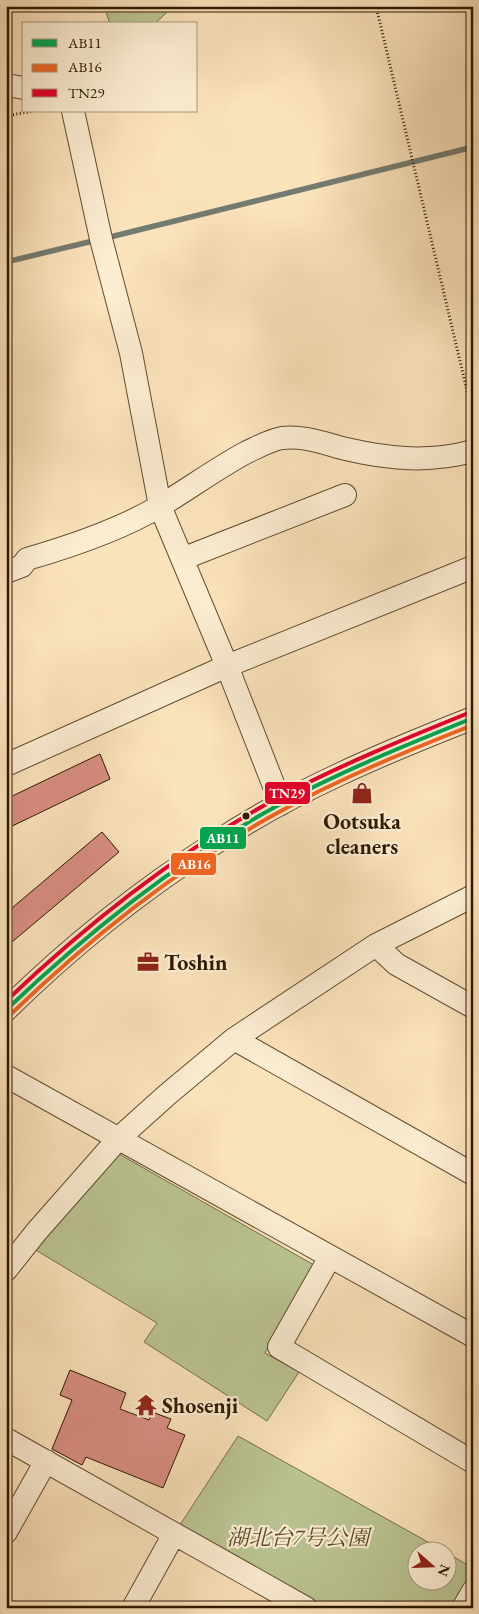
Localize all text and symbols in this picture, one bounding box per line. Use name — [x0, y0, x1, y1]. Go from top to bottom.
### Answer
legend — [22, 22, 198, 112]
text: AB11 — [67, 33, 102, 52]
text: AB16 — [67, 57, 102, 76]
text: TN29 — [68, 83, 104, 102]
shop icon: Ootsuka cleaners — [349, 780, 375, 806]
line badge: TN29 — [264, 781, 311, 805]
text: TN29 — [269, 784, 306, 802]
place label: Ootsuka cleaners — [323, 807, 401, 861]
unlabelled marker — [241, 811, 251, 821]
line badge: AB11 — [199, 826, 247, 850]
text: AB11 — [205, 829, 240, 847]
line badge: AB16 — [170, 852, 217, 876]
text: AB16 — [176, 855, 211, 873]
place label: Toshin — [164, 948, 228, 977]
office icon: Toshin — [135, 949, 161, 975]
place label: Shosenji — [162, 1391, 239, 1420]
temple icon: Shosenji — [133, 1392, 159, 1418]
park label: 湖北台7号公園 — [227, 1523, 372, 1552]
north arrow — [406, 1542, 456, 1592]
text: N — [434, 1562, 455, 1579]

